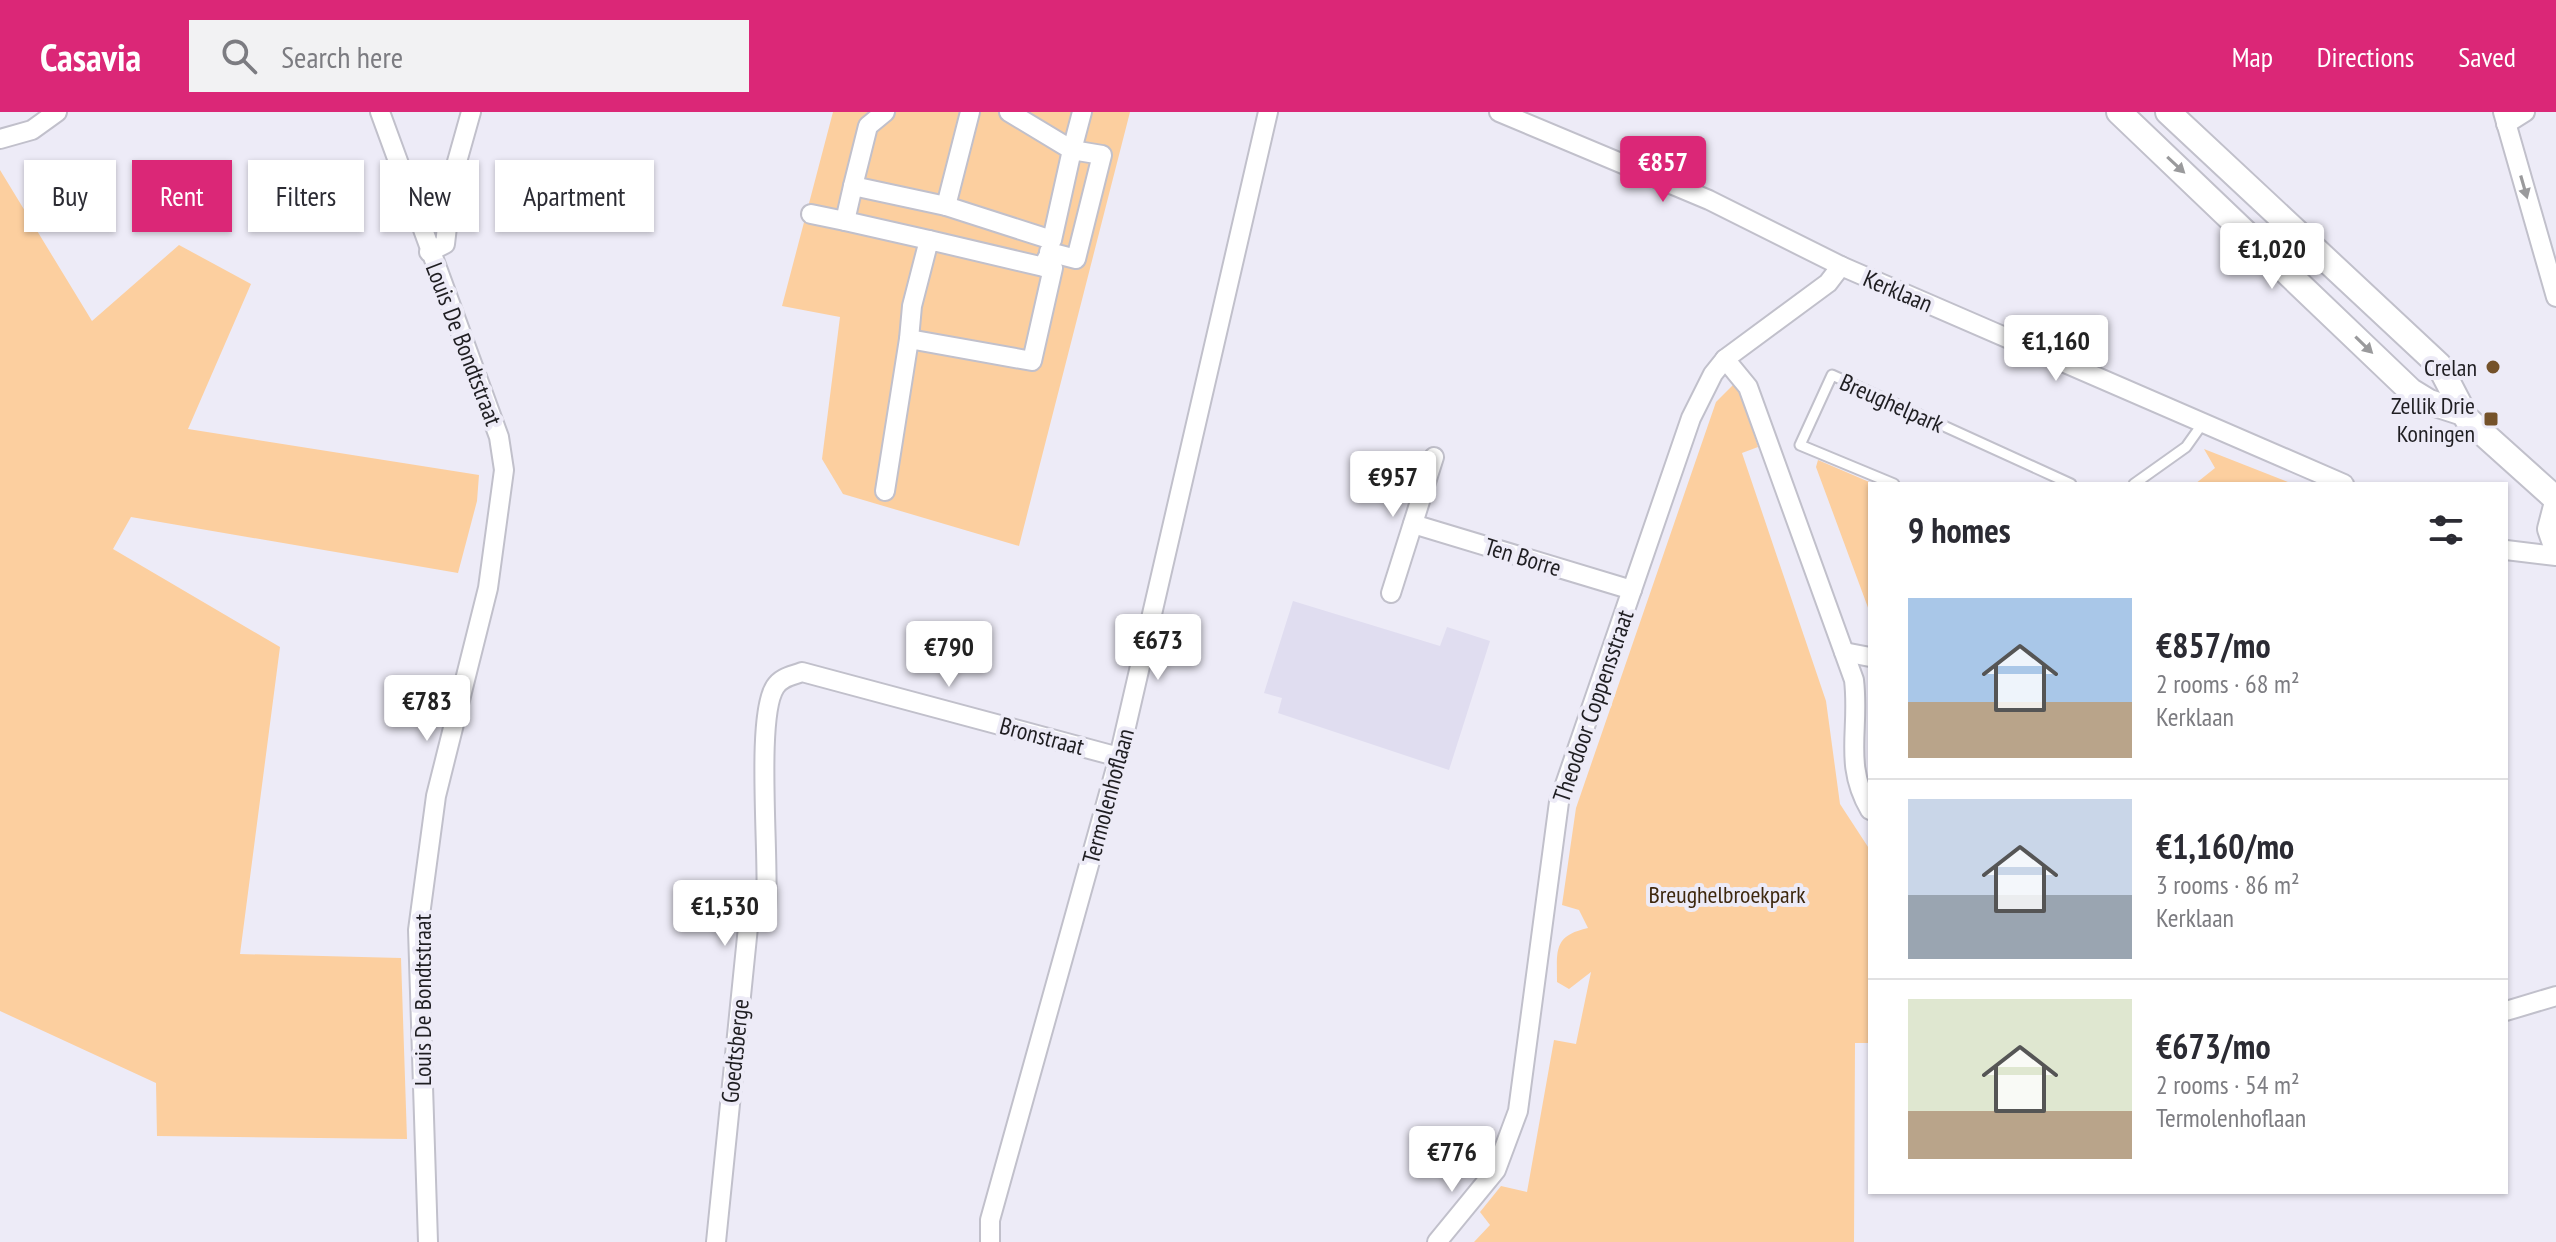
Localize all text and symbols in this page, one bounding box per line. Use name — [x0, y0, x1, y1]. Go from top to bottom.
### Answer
search box — [189, 20, 749, 92]
text: Casavia — [40, 32, 141, 81]
icon: search — [217, 34, 261, 78]
text: Search here — [281, 37, 403, 76]
text: Map — [2232, 38, 2273, 75]
text: Directions — [2317, 38, 2414, 75]
text: Saved — [2458, 38, 2516, 75]
pin: €857 — [1616, 136, 1710, 204]
text: €857 — [1638, 145, 1688, 178]
one-way arrow — [2167, 156, 2186, 174]
chip: Buy — [24, 160, 116, 232]
chip: Rent — [132, 160, 232, 232]
chip: Filters — [248, 160, 364, 232]
chip: New — [380, 160, 479, 232]
chip: Apartment — [495, 160, 654, 232]
one-way arrow — [2519, 175, 2531, 200]
pin: €1,020 — [2207, 223, 2337, 291]
text: €1,020 — [2238, 232, 2306, 265]
street label: Louis De Bondtstraat — [419, 258, 509, 430]
street label: Kerklaan — [1859, 263, 1937, 319]
pin: €1,160 — [1991, 315, 2121, 383]
text: €1,160 — [2022, 324, 2090, 357]
one-way arrow — [2354, 336, 2373, 354]
place label: Crelan — [2424, 352, 2477, 383]
marker: Crelan — [2484, 358, 2502, 376]
street label: Breughelpark — [1835, 366, 1949, 440]
place label: Zellik Drie Koningen — [2391, 390, 2475, 449]
marker: Zellik Drie Koningen — [2482, 410, 2500, 428]
pin: €957 — [1346, 451, 1440, 519]
text: €957 — [1368, 460, 1418, 493]
text: 9 homes — [1908, 508, 2011, 552]
icon: filters — [2424, 508, 2468, 552]
street label: Ten Borre — [1481, 531, 1565, 583]
street label: Theodoor Coppensstraat — [1546, 605, 1641, 806]
pin: €673 — [1111, 614, 1205, 682]
pin: €790 — [902, 621, 996, 689]
text: €673 — [1133, 623, 1183, 656]
text: €857/mo — [2156, 623, 2271, 667]
text: €790 — [924, 630, 974, 663]
icon: home — [1972, 630, 2068, 726]
text: 2 rooms · 68 m² — [2156, 667, 2300, 700]
pin: €783 — [380, 675, 474, 743]
text: €783 — [402, 684, 452, 717]
text: Kerklaan — [2156, 700, 2234, 733]
street label: Bronstraat — [997, 710, 1088, 762]
street label: Termolenhoflaan — [1075, 725, 1141, 867]
text: €1,160/mo — [2156, 824, 2294, 868]
icon: home — [1972, 831, 2068, 927]
text: 3 rooms · 86 m² — [2156, 868, 2300, 901]
park label: Breughelbroekpark — [1648, 879, 1806, 910]
pin: €1,530 — [660, 880, 790, 948]
text: €1,530 — [691, 889, 759, 922]
text: Kerklaan — [2156, 901, 2234, 934]
street label: Louis De Bondtstraat — [407, 914, 438, 1086]
street label: Goedtsberge — [714, 997, 756, 1105]
text: €673/mo — [2156, 1024, 2271, 1068]
icon: home — [1972, 1031, 2068, 1127]
text: 2 rooms · 54 m² — [2156, 1068, 2300, 1101]
text: Termolenhoflaan — [2156, 1101, 2306, 1134]
pin: €776 — [1405, 1126, 1499, 1194]
text: €776 — [1427, 1135, 1477, 1168]

